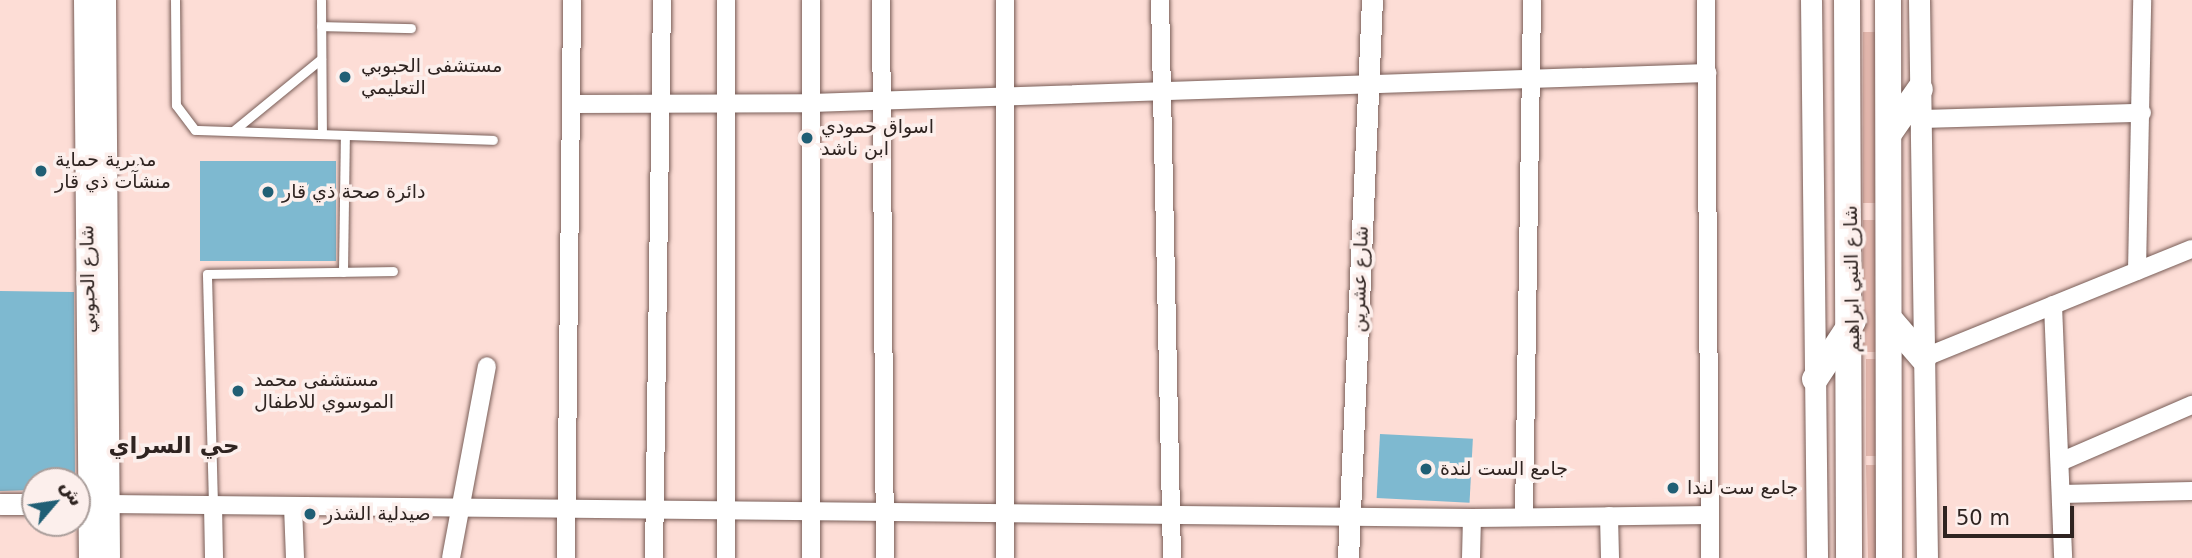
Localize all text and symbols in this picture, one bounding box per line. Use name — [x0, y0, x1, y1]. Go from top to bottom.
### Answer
place label: مستشفى الحبوبي التعليمي — [361, 55, 502, 99]
marker: مستشفى الحبوبي التعليمي — [335, 67, 355, 87]
place label: اسواق حمودي ابن ناشد — [821, 116, 934, 160]
marker: اسواق حمودي ابن ناشد — [799, 130, 815, 146]
place label: مديرية حماية منشآت ذي قار — [55, 149, 171, 193]
marker: مديرية حماية منشآت ذي قار — [33, 163, 49, 179]
place label: دائرة صحة ذي قار — [282, 181, 426, 203]
marker: دائرة صحة ذي قار — [260, 184, 276, 200]
street label: شارع النبي ابراهيم — [1839, 205, 1865, 353]
street label: شارع الحبوبي — [76, 225, 100, 333]
street label: شارع عشرين — [1347, 225, 1373, 333]
place label: مستشفى محمد الموسوي للاطفال — [254, 369, 394, 413]
marker: مستشفى محمد الموسوي للاطفال — [228, 381, 248, 401]
district label: حي السراي — [108, 431, 240, 459]
place label: جامع الست لندة — [1440, 458, 1568, 480]
marker: جامع الست لندة — [1418, 461, 1434, 477]
north arrow — [21, 467, 91, 537]
text: ش — [57, 476, 89, 510]
place label: جامع ست لندا — [1687, 477, 1798, 499]
marker: جامع ست لندا — [1665, 480, 1681, 496]
scale bar — [1947, 491, 2078, 536]
place label: صيدلية الشذر — [324, 503, 431, 525]
marker: صيدلية الشذر — [302, 506, 318, 522]
text: 50 m — [1956, 506, 2010, 530]

